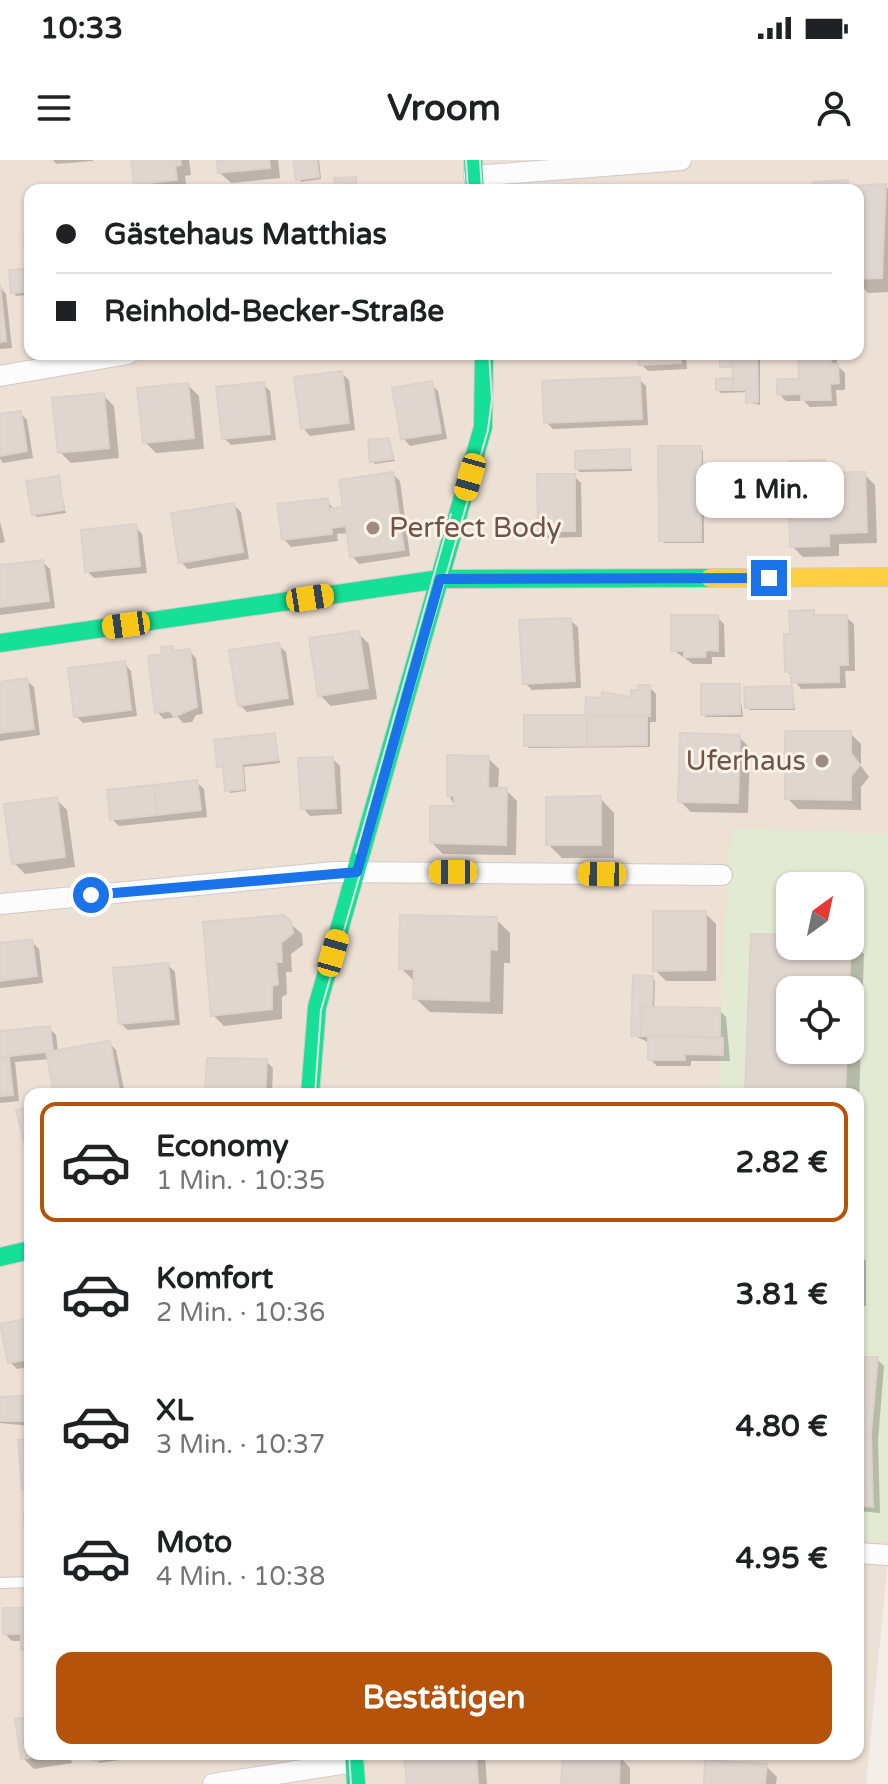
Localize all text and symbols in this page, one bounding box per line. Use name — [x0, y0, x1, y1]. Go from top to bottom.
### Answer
text: 10:33 — [40, 10, 123, 47]
icon: menu — [32, 86, 76, 130]
icon: person — [812, 86, 856, 130]
text: Vroom — [387, 87, 501, 130]
text: Gästehaus Matthias — [104, 216, 387, 253]
text: Reinhold-Becker-Straße — [104, 293, 444, 330]
car — [452, 451, 488, 503]
callout: 1 Min. — [695, 462, 843, 518]
text: 1 Min. — [731, 474, 809, 505]
place label: Perfect Body — [389, 511, 562, 545]
marker: Perfect Body — [364, 519, 382, 537]
route end — [751, 560, 787, 596]
car — [284, 582, 336, 614]
car — [101, 610, 151, 640]
place label: Uferhaus — [685, 744, 806, 778]
marker: Uferhaus — [813, 752, 831, 770]
car — [429, 860, 477, 884]
car — [578, 862, 626, 886]
north arrow — [776, 872, 864, 960]
map controls — [776, 872, 864, 1064]
route start — [73, 877, 109, 913]
car — [315, 927, 351, 979]
button: locate — [776, 976, 864, 1064]
icon: car — [60, 1126, 132, 1198]
text: Economy — [156, 1128, 289, 1165]
text: 2.82 € — [736, 1144, 828, 1181]
text: 1 Min. · 10:35 — [156, 1165, 325, 1196]
icon: car — [60, 1258, 132, 1330]
text: Komfort — [156, 1260, 273, 1297]
text: 3.81 € — [736, 1276, 828, 1313]
text: 2 Min. · 10:36 — [156, 1297, 325, 1328]
icon: car — [60, 1390, 132, 1462]
text: XL — [156, 1392, 193, 1429]
text: 4.80 € — [736, 1408, 828, 1445]
text: 3 Min. · 10:37 — [156, 1429, 325, 1460]
icon: car — [60, 1522, 132, 1594]
text: Moto — [156, 1524, 232, 1561]
text: 4.95 € — [735, 1540, 828, 1577]
text: 4 Min. · 10:38 — [156, 1561, 325, 1592]
button: Bestätigen — [56, 1652, 832, 1744]

